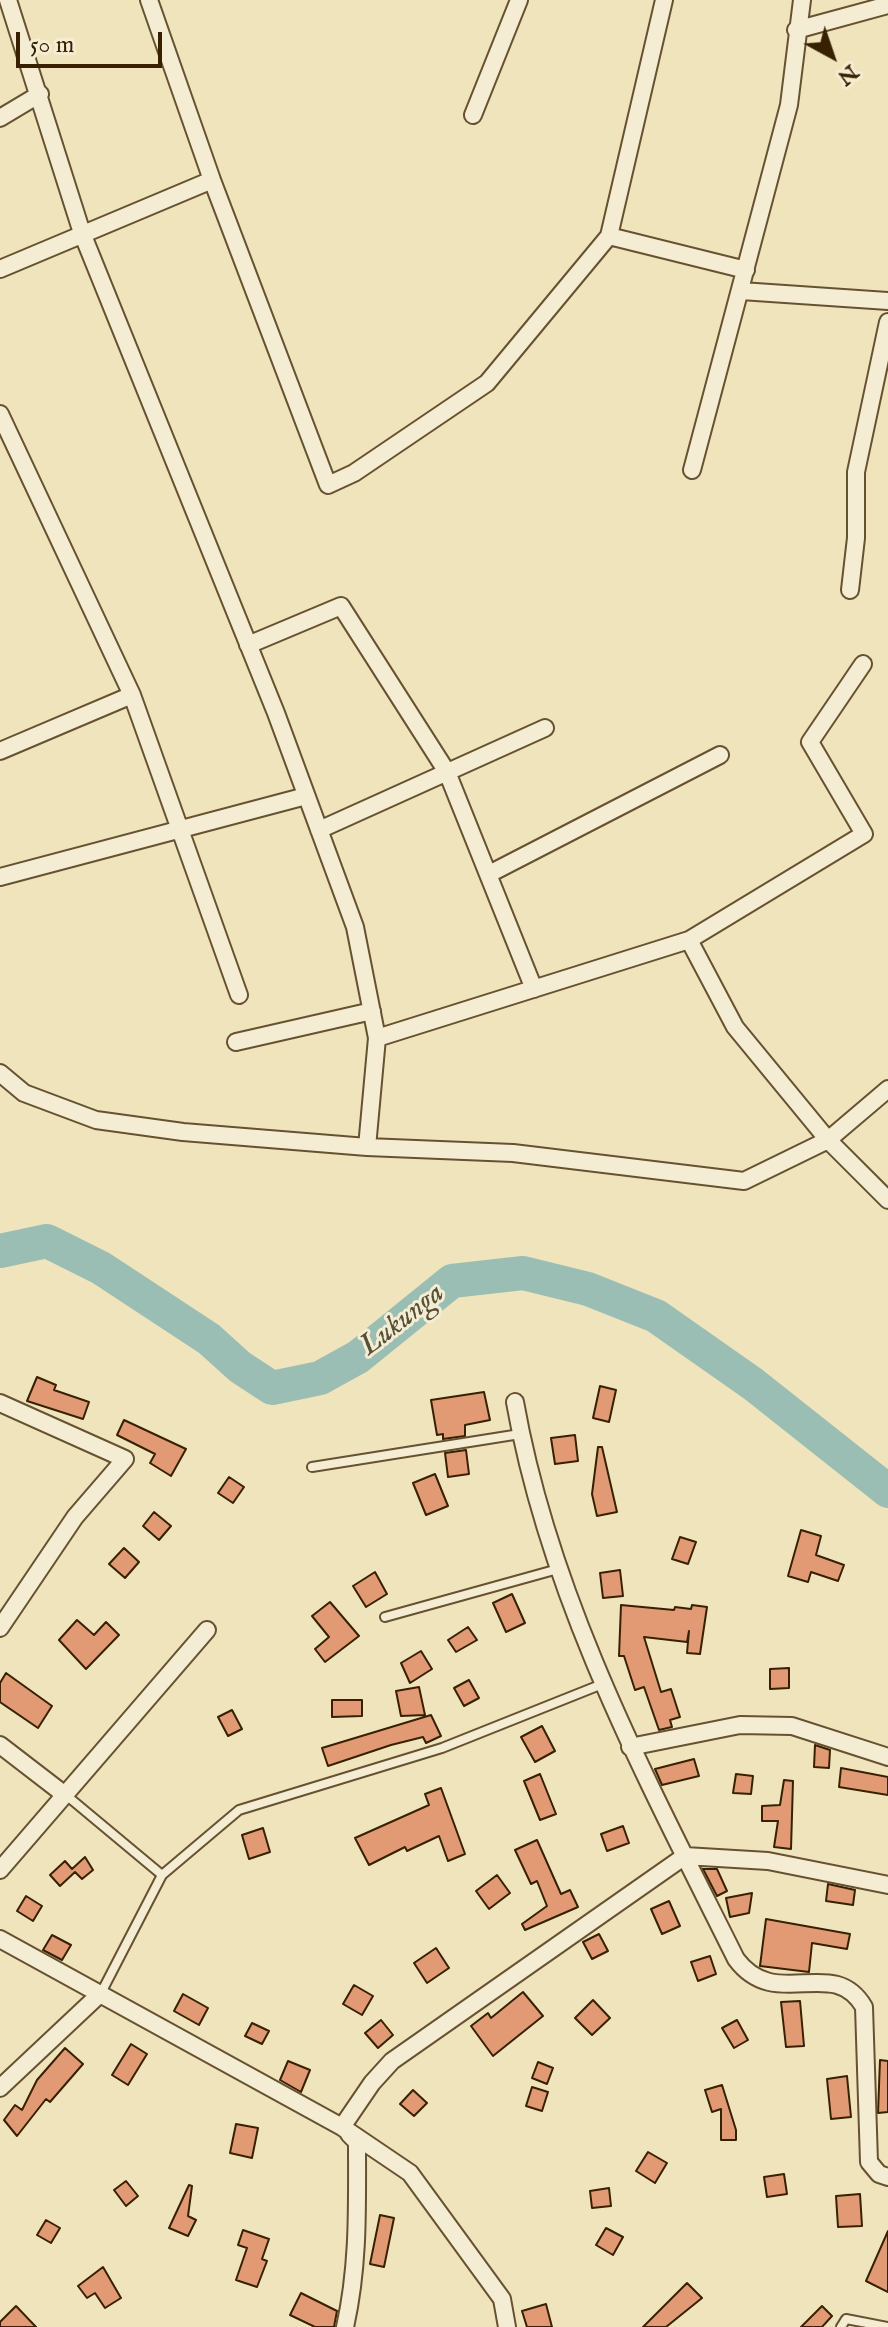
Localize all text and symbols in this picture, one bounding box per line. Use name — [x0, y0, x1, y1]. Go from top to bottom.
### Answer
scale bar — [20, 16, 166, 66]
north arrow — [792, 16, 872, 96]
text: 50 m — [30, 30, 74, 61]
text: N — [831, 58, 864, 91]
water label: Lukunga — [353, 1277, 453, 1365]

